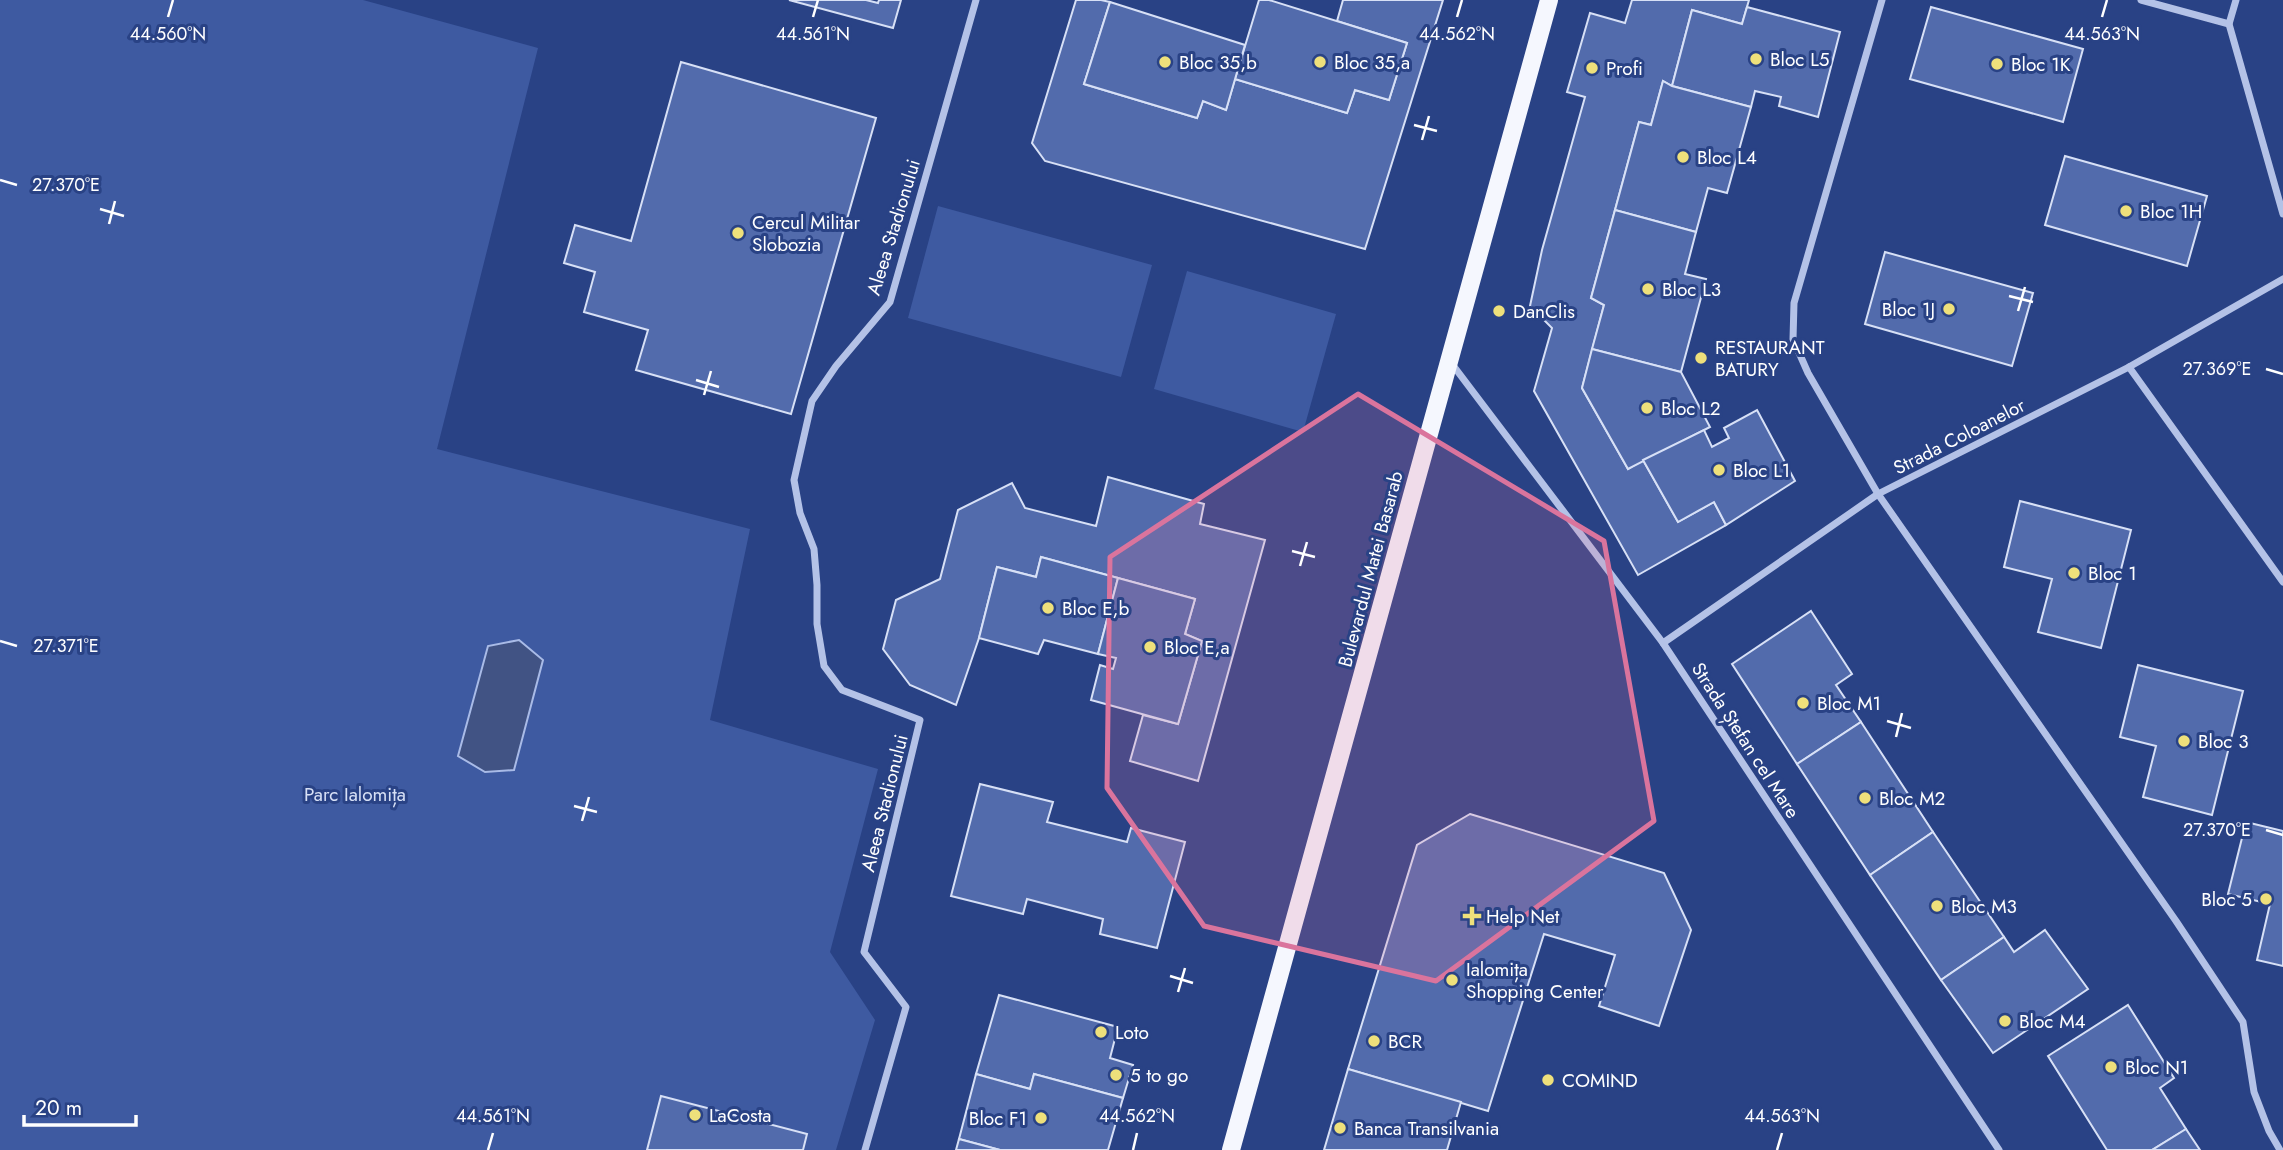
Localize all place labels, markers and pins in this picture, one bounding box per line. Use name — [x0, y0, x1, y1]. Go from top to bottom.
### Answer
place label: Bloc L5 — [1770, 46, 1829, 73]
place label: Bloc 35,b — [1179, 49, 1257, 76]
place label: Bloc 35,a — [1334, 49, 1410, 76]
marker: Bloc L5 — [1748, 51, 1764, 67]
place label: Bloc 1K — [2011, 51, 2071, 78]
marker: Bloc 35,b — [1157, 54, 1173, 70]
marker: Bloc 35,a — [1312, 54, 1328, 70]
place label: Profi — [1606, 55, 1643, 82]
marker: Bloc 1K — [1989, 56, 2005, 72]
marker: Profi — [1584, 60, 1600, 76]
place label: Bloc L4 — [1697, 144, 1757, 171]
marker: Bloc L4 — [1675, 149, 1691, 165]
place label: Bloc 1H — [2140, 198, 2202, 225]
marker: Bloc 1H — [2118, 203, 2134, 219]
place label: Cercul Militar Slobozia — [752, 209, 860, 258]
marker: Cercul Militar Slobozia — [730, 225, 746, 241]
place label: Bloc L3 — [1662, 276, 1721, 303]
marker: Bloc L3 — [1640, 281, 1656, 297]
place label: Bloc 1J — [1882, 296, 1935, 323]
place label: DanClis — [1513, 298, 1575, 325]
marker: Bloc 1J — [1941, 301, 1957, 317]
marker: DanClis — [1491, 303, 1507, 319]
place label: RESTAURANT BATURY — [1715, 334, 1825, 383]
marker: RESTAURANT BATURY — [1693, 350, 1709, 366]
place label: Bloc L2 — [1661, 395, 1721, 422]
marker: Bloc L2 — [1639, 400, 1655, 416]
place label: Bloc L1 — [1733, 457, 1790, 484]
marker: Bloc L1 — [1711, 462, 1727, 478]
place label: Bloc 1 — [2088, 560, 2137, 587]
marker: Bloc 1 — [2066, 565, 2082, 581]
place label: Bloc E,b — [1062, 595, 1129, 622]
marker: Bloc E,b — [1040, 600, 1056, 616]
place label: Bloc E,a — [1164, 634, 1230, 661]
marker: Bloc E,a — [1142, 639, 1158, 655]
place label: Bloc M1 — [1817, 690, 1881, 717]
marker: Bloc M1 — [1795, 695, 1811, 711]
place label: Bloc 3 — [2198, 728, 2249, 755]
marker: Bloc 3 — [2176, 733, 2192, 749]
place label: Bloc M2 — [1879, 785, 1945, 812]
marker: Bloc M2 — [1857, 790, 1873, 806]
place label: Bloc 5 — [2201, 886, 2252, 913]
marker: Bloc 5 — [2258, 891, 2274, 907]
place label: Bloc M3 — [1951, 893, 2017, 920]
marker: Bloc M3 — [1929, 898, 1945, 914]
place label: Help Net — [1486, 903, 1560, 930]
marker: Help Net — [1464, 908, 1480, 924]
place label: Ialomița Shopping Center — [1466, 956, 1604, 1005]
marker: Ialomița Shopping Center — [1444, 972, 1460, 988]
place label: Bloc M4 — [2019, 1008, 2086, 1035]
marker: Bloc M4 — [1997, 1013, 2013, 1029]
place label: Loto — [1115, 1019, 1149, 1046]
marker: Loto — [1093, 1024, 1109, 1040]
place label: BCR — [1388, 1028, 1423, 1055]
marker: BCR — [1366, 1033, 1382, 1049]
place label: Bloc N1 — [2125, 1054, 2188, 1081]
marker: Bloc N1 — [2103, 1059, 2119, 1075]
place label: 5 to go — [1130, 1062, 1188, 1089]
marker: 5 to go — [1108, 1067, 1124, 1083]
place label: COMIND — [1562, 1067, 1638, 1094]
marker: COMIND — [1540, 1072, 1556, 1088]
place label: LaCosta — [709, 1102, 771, 1129]
place label: Bloc F1 — [969, 1105, 1027, 1132]
marker: LaCosta — [687, 1107, 703, 1123]
marker: Bloc F1 — [1033, 1110, 1049, 1126]
place label: Banca Transilvania — [1354, 1115, 1499, 1142]
marker: Banca Transilvania — [1332, 1120, 1348, 1136]

